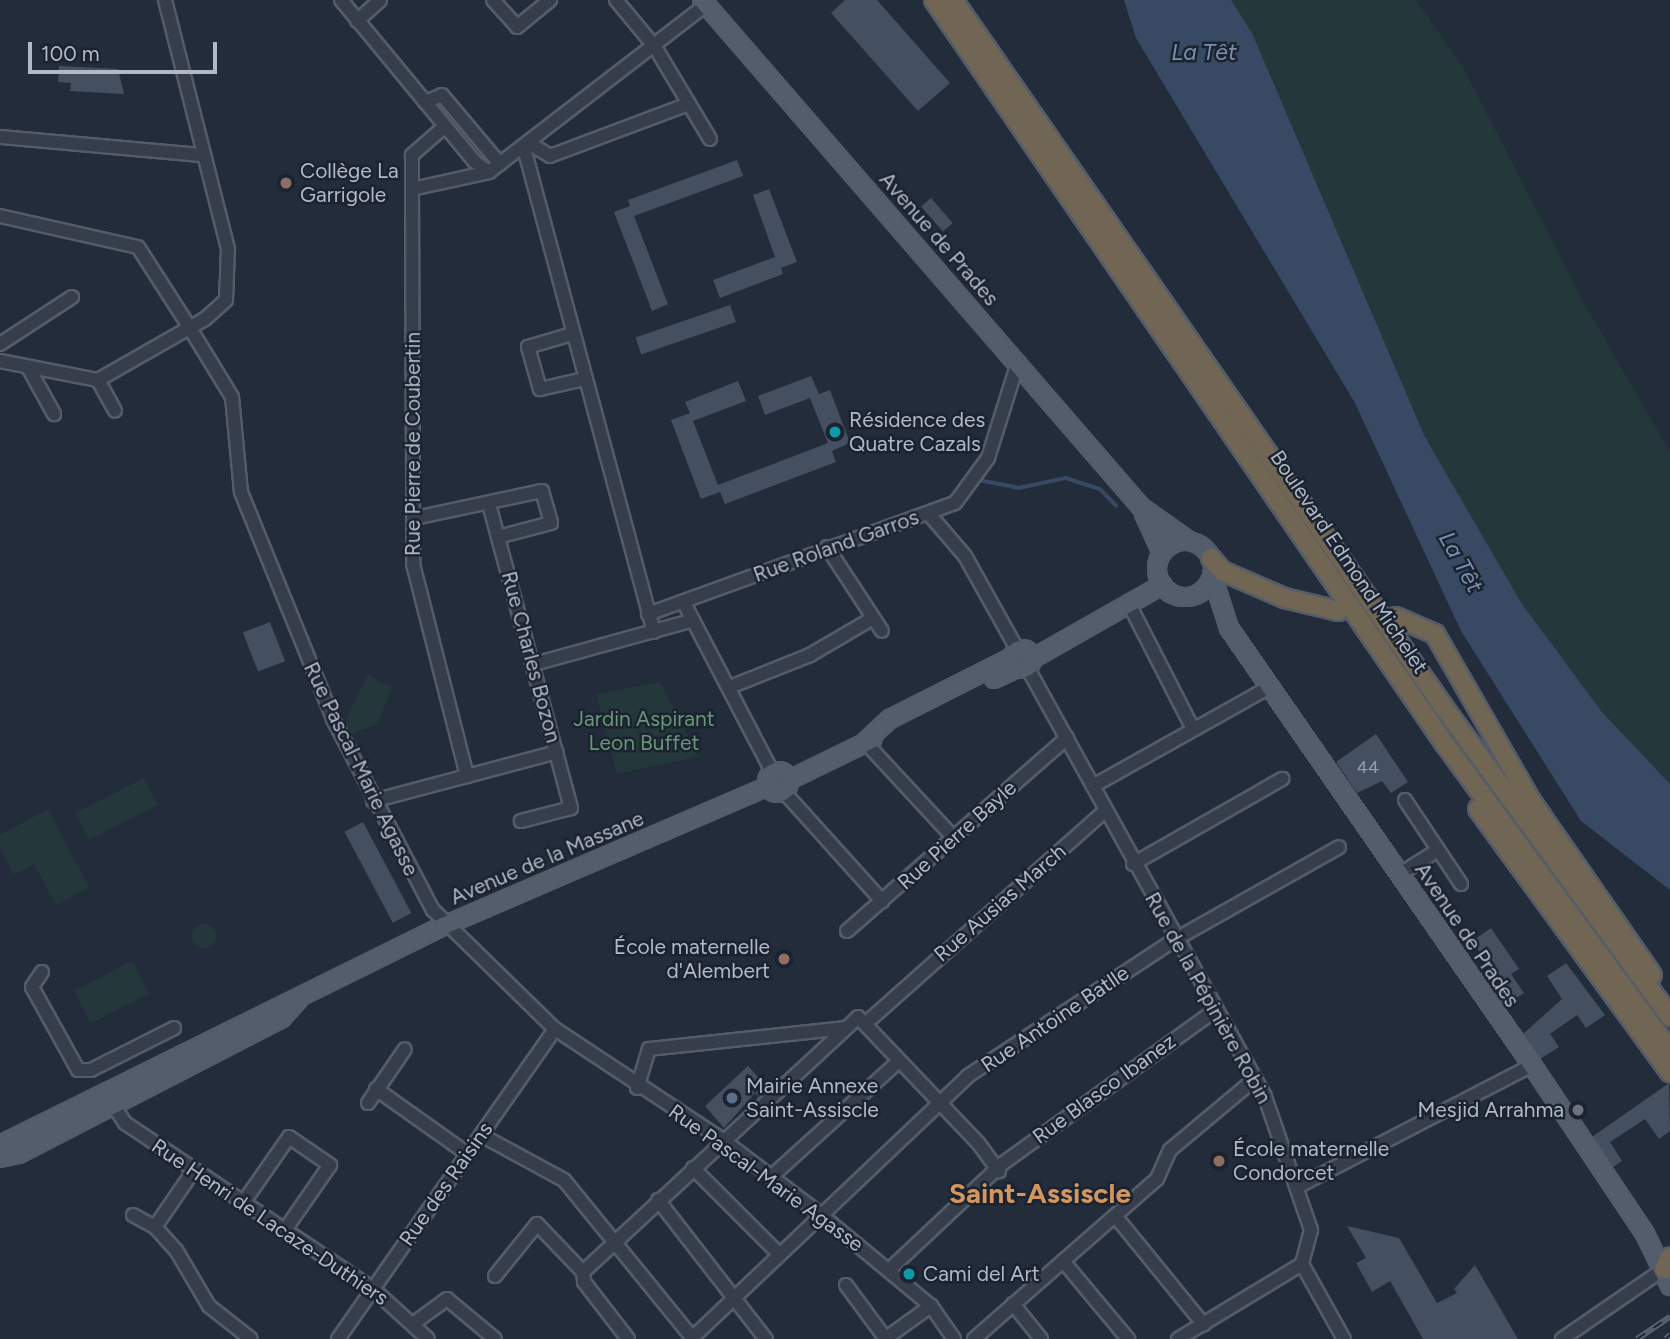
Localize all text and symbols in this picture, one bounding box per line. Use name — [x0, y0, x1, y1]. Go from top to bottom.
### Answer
scale bar — [32, 28, 220, 72]
water label: La Têt — [1171, 38, 1237, 66]
text: 100 m — [41, 41, 100, 66]
place label: Collège La Garrigole — [300, 158, 399, 208]
street label: Avenue de Prades — [874, 167, 1004, 311]
marker: Collège La Garrigole — [278, 175, 294, 191]
street label: Rue Pierre de Coubertin — [400, 332, 426, 556]
place label: Résidence des Quatre Cazals — [849, 407, 985, 457]
marker: Résidence des Quatre Cazals — [827, 424, 843, 440]
street label: Boulevard Edmond Michelet — [1265, 446, 1433, 678]
street label: Rue Roland Garros — [750, 504, 922, 588]
water label: La Têt — [1433, 527, 1489, 597]
street label: Rue Charles Bozon — [496, 569, 566, 745]
street label: Rue Pascal-Marie Agasse — [298, 658, 424, 880]
park label: Jardin Aspirant Leon Buffet — [573, 706, 715, 756]
house number: 44 — [1357, 756, 1379, 778]
street label: Rue Pierre Bayle — [892, 775, 1022, 895]
street label: Avenue de la Massane — [447, 806, 647, 910]
street label: Rue Ausias March — [929, 839, 1071, 967]
street label: Avenue de Prades — [1409, 858, 1525, 1012]
street label: Rue de la Pépinière Robin — [1139, 888, 1277, 1108]
place label: École maternelle d'Alembert — [614, 934, 770, 984]
marker: École maternelle d'Alembert — [776, 951, 792, 967]
street label: Rue Antoine Batlle — [976, 960, 1134, 1078]
street label: Rue Blasco Ibanez — [1028, 1029, 1180, 1149]
place label: Mairie Annexe Saint-Assiscle — [746, 1073, 879, 1123]
marker: Mairie Annexe Saint-Assiscle — [724, 1090, 740, 1106]
place label: Mesjid Arrahma — [1418, 1097, 1564, 1123]
street label: Rue Pascal-Marie Agasse — [664, 1099, 868, 1257]
marker: Mesjid Arrahma — [1570, 1102, 1586, 1118]
street label: Rue des Raisins — [394, 1117, 498, 1251]
street label: Rue Henri de Lacaze-Duthiers — [147, 1133, 393, 1311]
place label: École maternelle Condorcet — [1233, 1136, 1389, 1186]
marker: École maternelle Condorcet — [1211, 1153, 1227, 1169]
district label: Saint-Assiscle — [949, 1176, 1131, 1210]
place label: Cami del Art — [923, 1261, 1040, 1287]
marker: Cami del Art — [901, 1266, 917, 1282]

